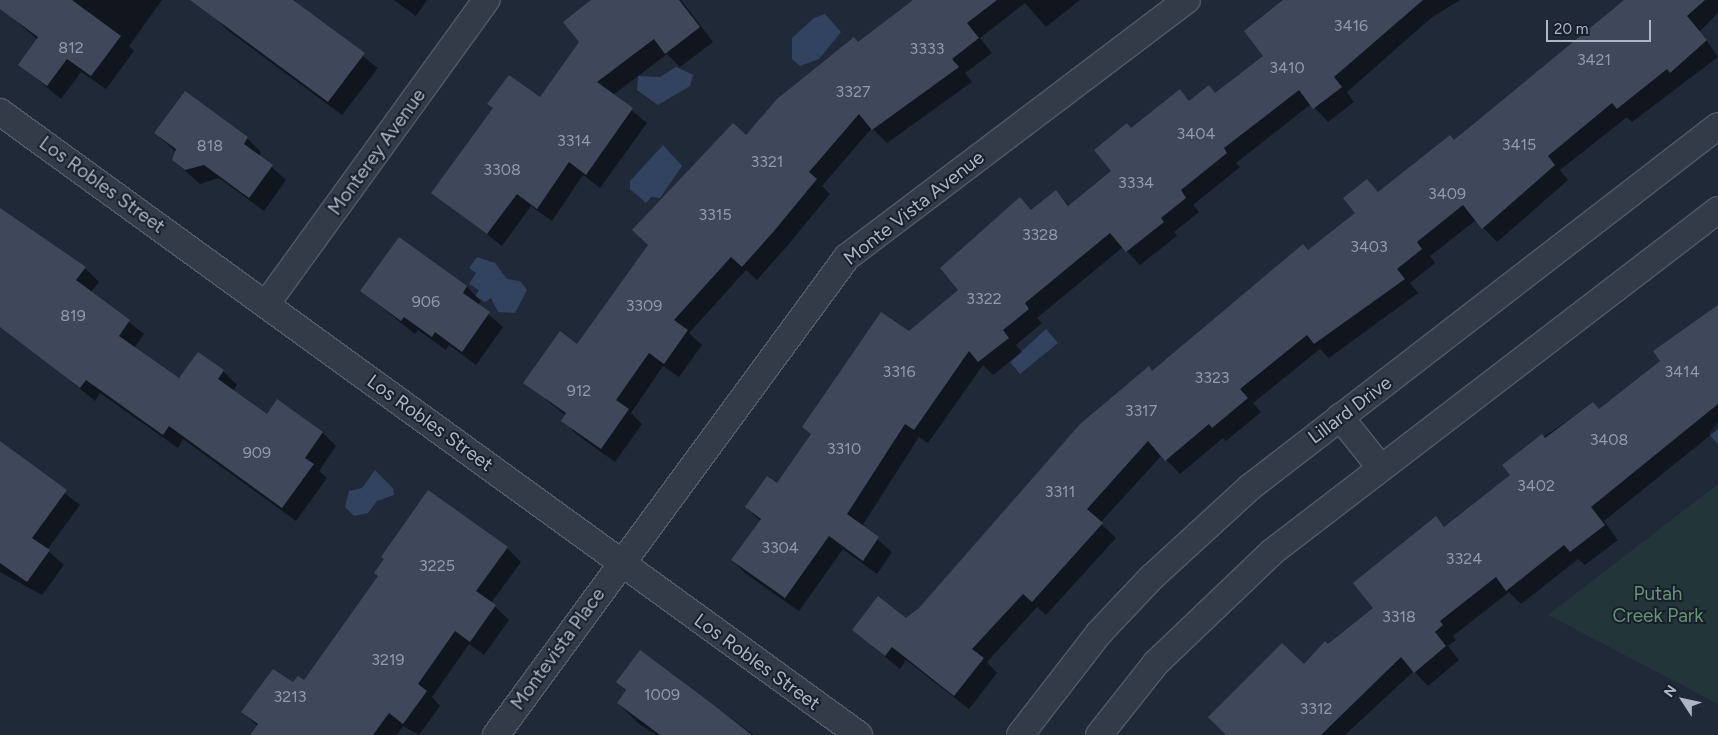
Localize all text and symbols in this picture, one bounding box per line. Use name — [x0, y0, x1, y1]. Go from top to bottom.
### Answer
scale bar — [1548, 10, 1653, 42]
house number: 3416 — [1334, 16, 1368, 36]
text: 20 m — [1554, 20, 1588, 38]
house number: 812 — [58, 38, 84, 58]
house number: 3333 — [910, 39, 944, 59]
house number: 3421 — [1577, 50, 1611, 70]
house number: 3410 — [1269, 58, 1305, 78]
house number: 3327 — [836, 82, 870, 102]
street label: Monterey Avenue — [323, 84, 431, 220]
house number: 3404 — [1177, 124, 1215, 144]
house number: 3314 — [557, 131, 591, 151]
street label: Los Robles Street — [35, 132, 169, 238]
house number: 3415 — [1502, 135, 1536, 155]
house number: 818 — [197, 136, 223, 156]
street label: Monte Vista Avenue — [839, 146, 989, 270]
house number: 3321 — [751, 152, 783, 172]
house number: 3308 — [483, 160, 521, 180]
house number: 3334 — [1118, 173, 1154, 193]
house number: 3409 — [1428, 184, 1466, 204]
house number: 3315 — [698, 205, 732, 225]
house number: 3328 — [1022, 225, 1058, 245]
house number: 3403 — [1350, 237, 1388, 257]
house number: 3322 — [966, 289, 1002, 309]
house number: 906 — [412, 292, 440, 312]
house number: 3309 — [626, 296, 662, 316]
house number: 819 — [60, 306, 86, 326]
house number: 3316 — [882, 362, 916, 382]
house number: 3414 — [1664, 362, 1700, 382]
house number: 3323 — [1194, 368, 1230, 388]
street label: Los Robles Street — [363, 370, 497, 476]
street label: Lillard Drive — [1304, 371, 1396, 449]
house number: 912 — [567, 381, 591, 401]
house number: 3317 — [1125, 401, 1157, 421]
house number: 3408 — [1590, 430, 1628, 450]
house number: 3310 — [827, 439, 861, 459]
house number: 909 — [243, 443, 271, 463]
house number: 3402 — [1517, 476, 1555, 496]
house number: 3311 — [1045, 482, 1075, 502]
house number: 3304 — [761, 538, 799, 558]
house number: 3324 — [1446, 549, 1482, 569]
house number: 3225 — [419, 556, 455, 576]
park label: Putah Creek Park — [1613, 583, 1703, 627]
street label: Montevista Place — [506, 584, 610, 714]
house number: 3318 — [1382, 607, 1416, 627]
street label: Los Robles Street — [690, 609, 824, 715]
house number: 3219 — [371, 650, 405, 670]
north arrow — [1658, 675, 1708, 725]
text: N — [1660, 682, 1680, 700]
house number: 1009 — [644, 685, 680, 705]
house number: 3213 — [274, 687, 306, 707]
house number: 3312 — [1300, 699, 1332, 719]

